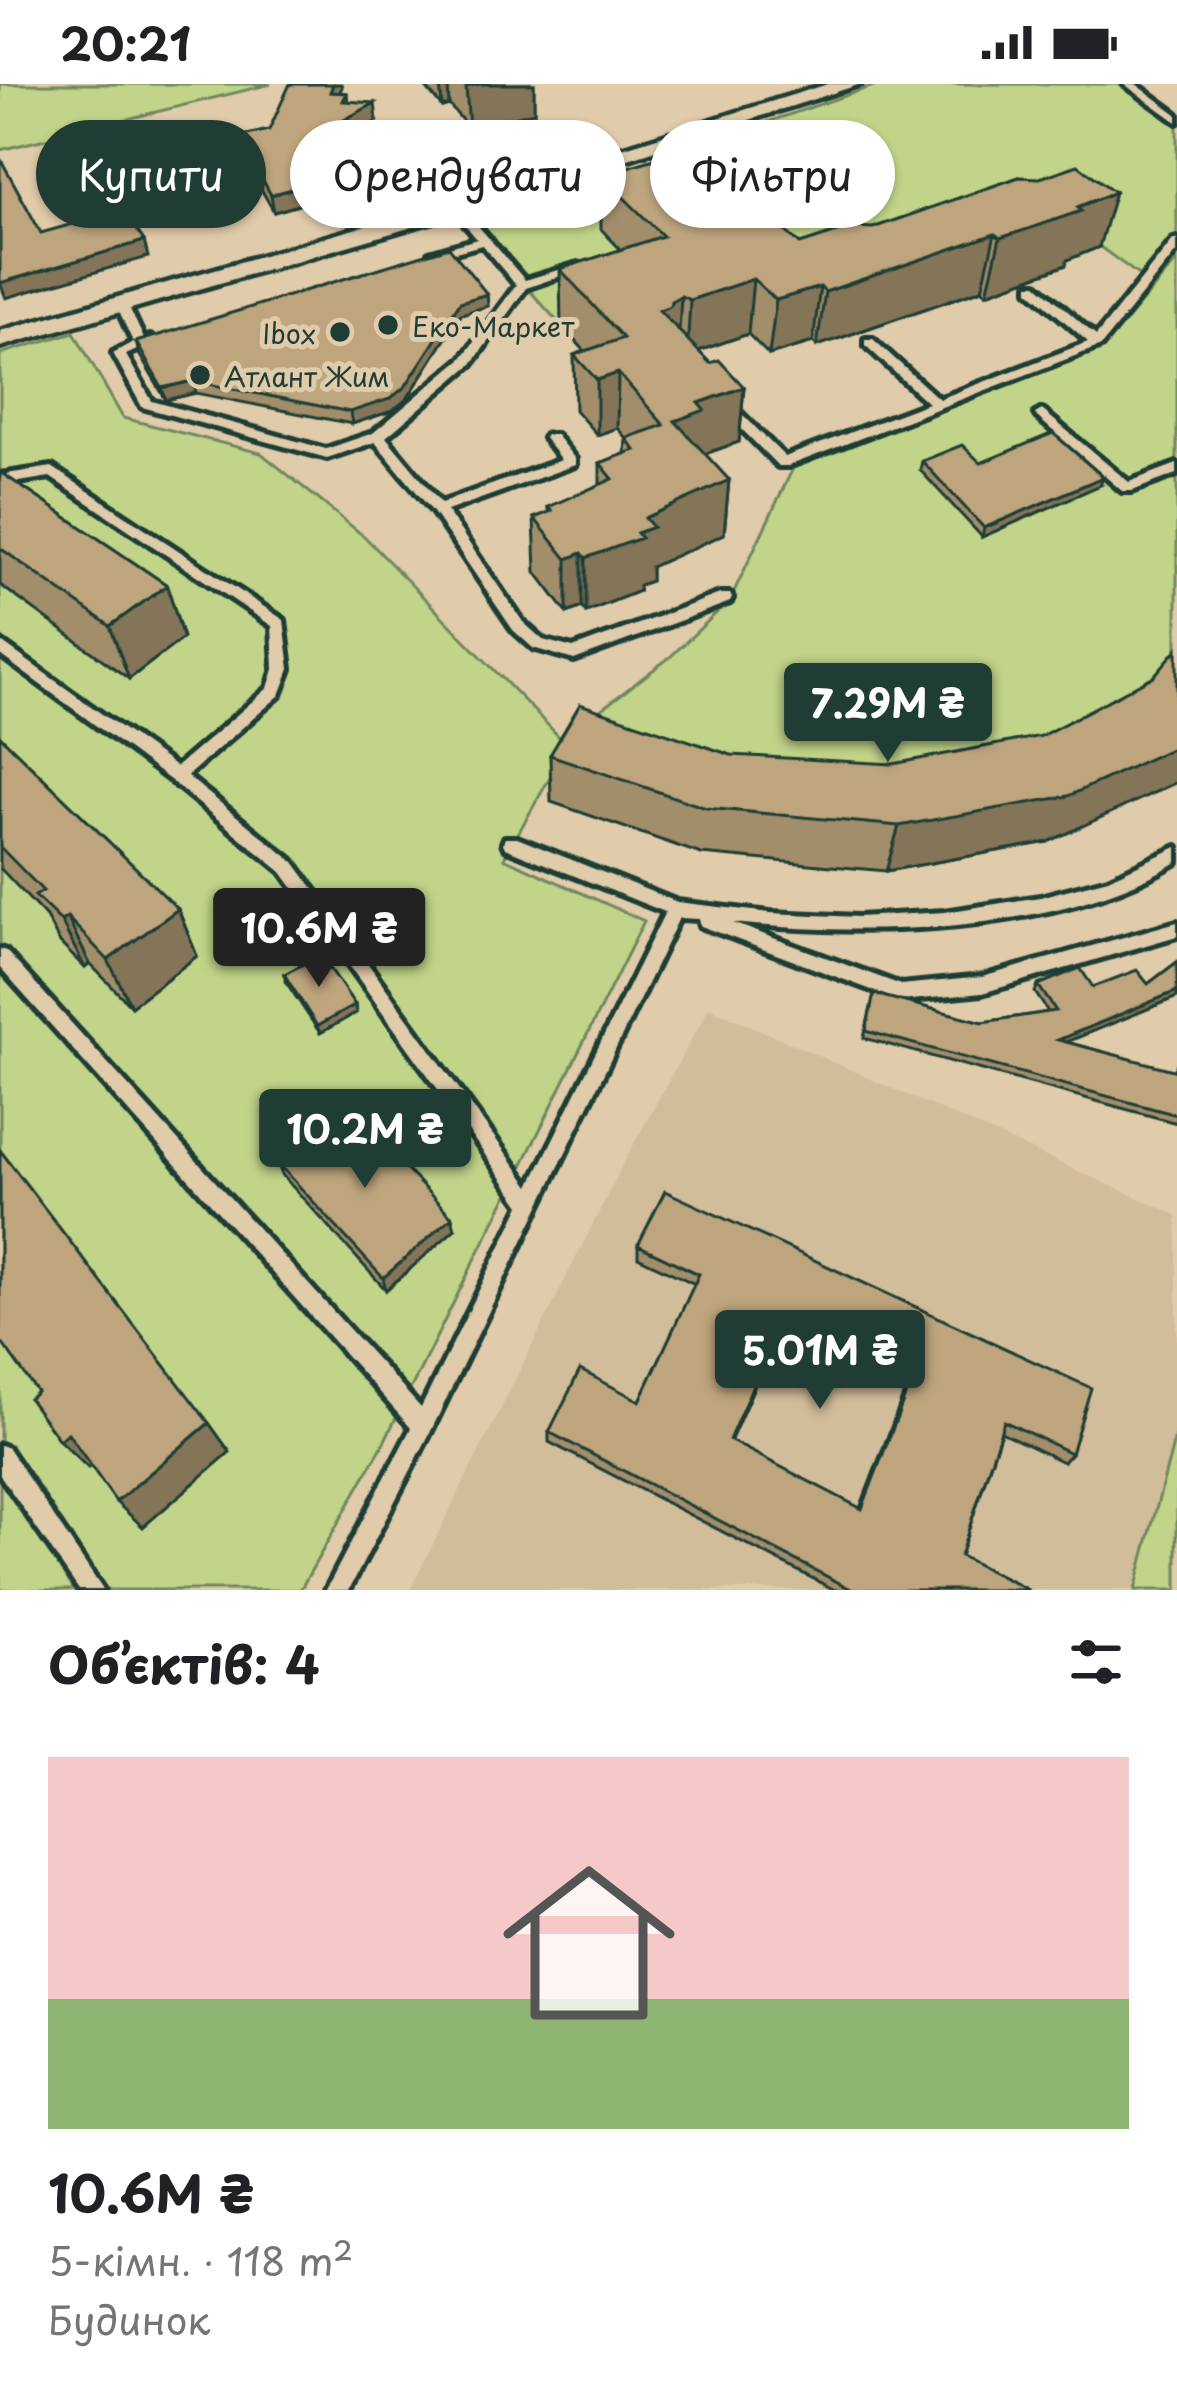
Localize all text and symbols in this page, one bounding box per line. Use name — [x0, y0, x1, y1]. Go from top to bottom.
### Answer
text: 20:21 — [60, 8, 191, 76]
chip: Купити — [36, 120, 266, 228]
chip: Орендувати — [290, 120, 626, 228]
chip: Фільтри — [650, 120, 895, 228]
place label: Еко-Маркет — [412, 305, 575, 346]
place label: Ibox — [262, 312, 316, 353]
marker: Еко-Маркет — [375, 312, 401, 338]
marker: Ibox — [327, 319, 353, 345]
place label: Атлант Жим — [224, 355, 390, 396]
marker: Атлант Жим — [187, 362, 213, 388]
pin: 7.29M ₴ — [777, 663, 999, 765]
text: 7.29M ₴ — [811, 672, 965, 731]
pin: 10.6M ₴ — [208, 888, 430, 990]
text: 10.6M ₴ — [240, 897, 398, 956]
pin: 10.2M ₴ — [254, 1089, 476, 1191]
text: 10.2M ₴ — [286, 1098, 444, 1157]
pin: 5.01M ₴ — [709, 1310, 931, 1412]
text: 5.01M ₴ — [742, 1319, 898, 1378]
text: Об’єктів: 4 — [48, 1624, 320, 1701]
icon: filters — [1063, 1629, 1129, 1695]
icon: home — [481, 1835, 697, 2051]
text: 10.6M ₴ — [48, 2153, 254, 2230]
text: 5-кімн. · 118 m² — [48, 2230, 354, 2289]
text: Будинок — [48, 2289, 211, 2348]

